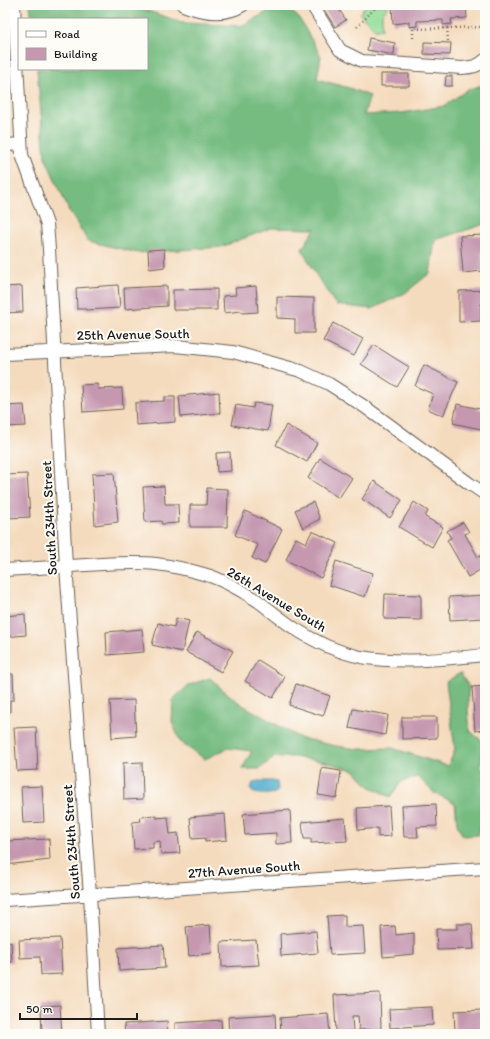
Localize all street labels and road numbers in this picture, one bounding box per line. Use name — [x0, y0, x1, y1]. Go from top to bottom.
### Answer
street label: 25th Avenue South — [76, 325, 190, 344]
street label: South 234th Street — [38, 460, 61, 576]
street label: 26th Avenue South — [224, 563, 330, 636]
street label: South 234th Street — [59, 784, 84, 900]
street label: 27th Avenue South — [187, 857, 301, 882]

